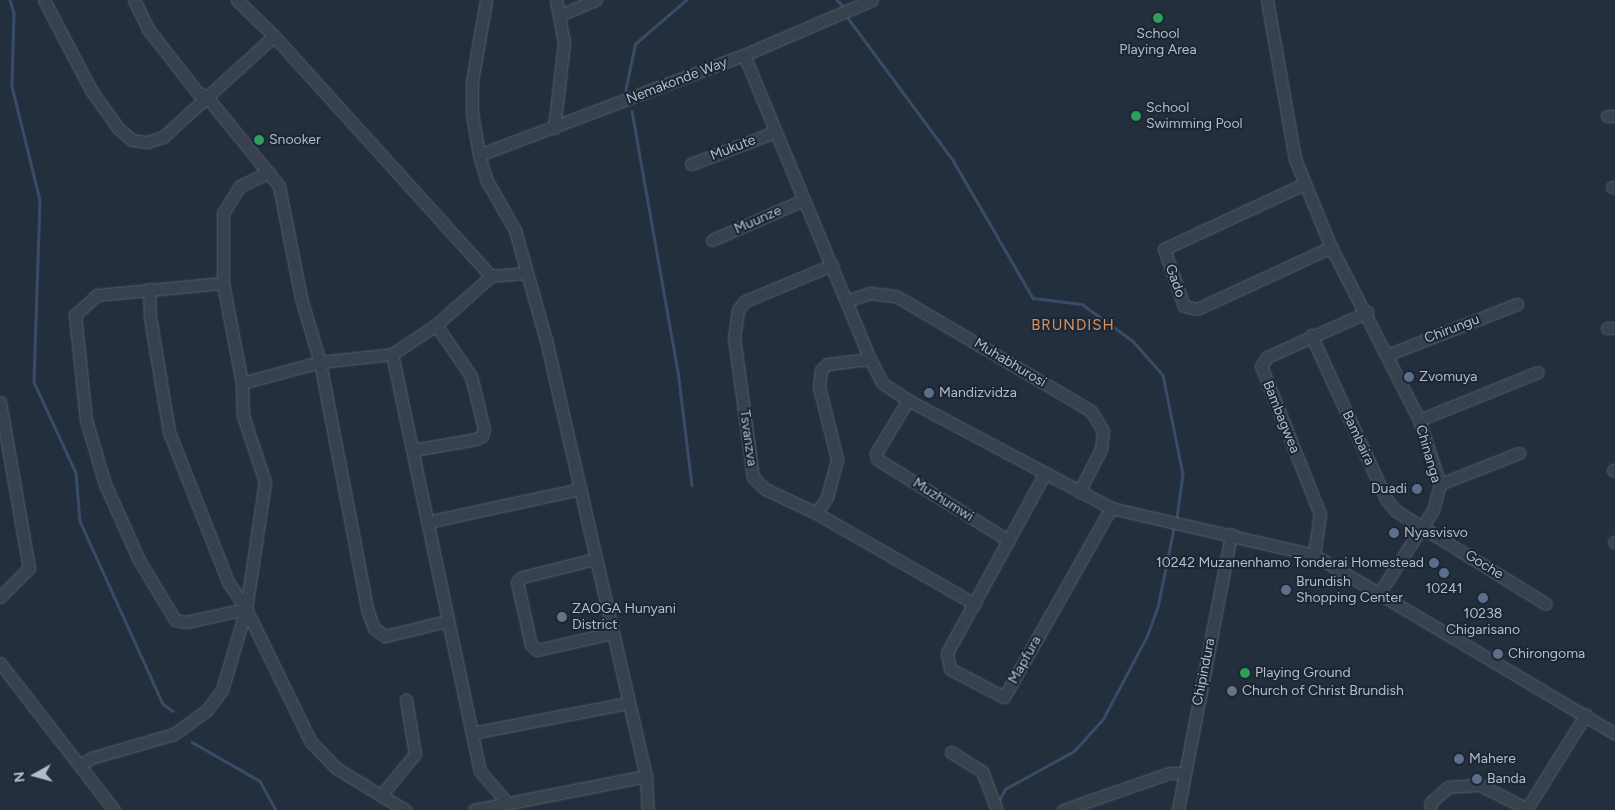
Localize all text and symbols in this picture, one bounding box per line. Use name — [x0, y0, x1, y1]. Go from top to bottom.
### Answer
marker: School Playing Area — [1152, 12, 1164, 24]
place label: School Playing Area — [1119, 26, 1197, 58]
street label: Nemakonde Way — [624, 54, 730, 108]
place label: School Swimming Pool — [1146, 100, 1243, 132]
marker: School Swimming Pool — [1130, 110, 1142, 122]
place label: Snooker — [269, 132, 321, 148]
street label: Mukute — [708, 132, 758, 164]
marker: Snooker — [253, 134, 265, 146]
street label: Muunze — [732, 202, 784, 238]
street label: Gado — [1161, 262, 1189, 300]
street label: Chirungu — [1422, 311, 1482, 347]
district label: BRUNDISH — [1030, 317, 1116, 335]
street label: Muhabhurosi — [971, 335, 1049, 391]
place label: Zvomuya — [1419, 369, 1477, 385]
marker: Zvomuya — [1403, 371, 1415, 383]
street label: Bambagwea — [1259, 378, 1303, 456]
place label: Mandizvidza — [939, 385, 1017, 401]
marker: Mandizvidza — [923, 387, 935, 399]
street label: Bambaira — [1338, 408, 1378, 468]
street label: Tsvanzva — [736, 409, 760, 467]
street label: Chinanga — [1412, 423, 1444, 485]
street label: Muzhumwi — [910, 475, 976, 525]
place label: Duadi — [1371, 481, 1407, 497]
marker: Duadi — [1411, 483, 1423, 495]
place label: Nyasvisvo — [1404, 525, 1468, 541]
marker: Nyasvisvo — [1388, 527, 1400, 539]
street label: Goche — [1462, 547, 1506, 583]
place label: 10242 Muzanenhamo Tonderai Homestead — [1156, 555, 1424, 571]
marker: 10242 Muzanenhamo Tonderai Homestead — [1428, 557, 1440, 569]
marker: 10241 — [1438, 567, 1450, 579]
place label: Brundish Shopping Center — [1296, 574, 1403, 606]
place label: 10241 — [1425, 581, 1463, 597]
marker: Brundish Shopping Center — [1280, 584, 1292, 596]
marker: 10238 Chigarisano — [1477, 592, 1489, 604]
place label: ZAOGA Hunyani District — [572, 601, 676, 634]
place label: 10238 Chigarisano — [1446, 606, 1520, 638]
marker: ZAOGA Hunyani District — [556, 611, 568, 623]
street label: Mapfura — [1005, 633, 1045, 687]
street label: Chipindura — [1189, 637, 1219, 707]
place label: Chirongoma — [1508, 646, 1585, 662]
marker: Chirongoma — [1492, 648, 1504, 660]
place label: Playing Ground — [1255, 665, 1351, 681]
marker: Playing Ground — [1239, 667, 1251, 679]
place label: Church of Christ Brundish — [1242, 683, 1404, 699]
marker: Church of Christ Brundish — [1226, 685, 1238, 697]
north arrow — [10, 750, 60, 800]
place label: Mahere — [1469, 751, 1516, 767]
marker: Mahere — [1453, 753, 1465, 765]
text: N — [11, 770, 29, 783]
place label: Banda — [1487, 771, 1526, 787]
marker: Banda — [1471, 773, 1483, 785]

